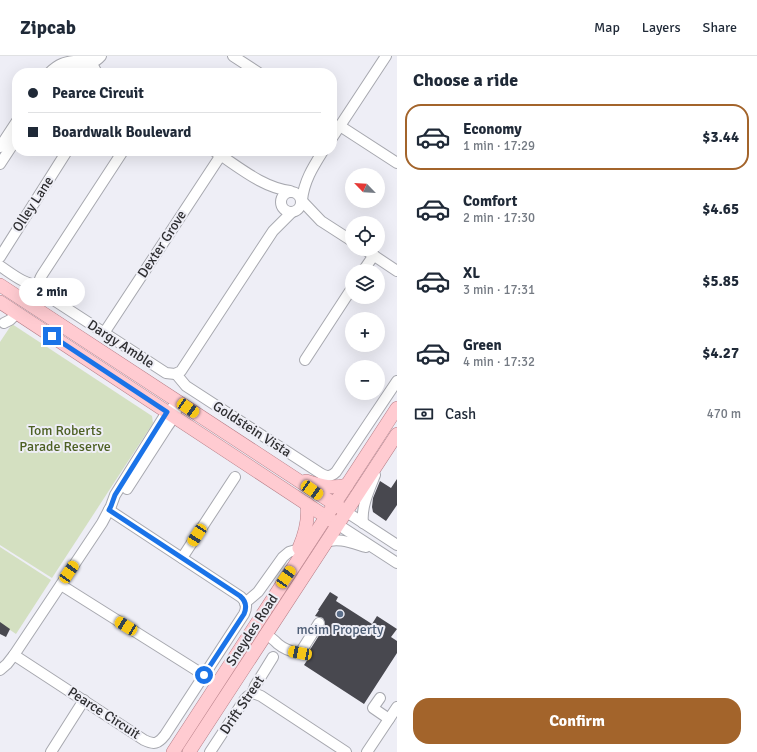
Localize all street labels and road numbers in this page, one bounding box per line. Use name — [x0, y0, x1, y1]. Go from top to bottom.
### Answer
street label: Olley Lane — [9, 173, 57, 235]
street label: Dexter Grove — [134, 207, 190, 281]
street label: Dargy Amble — [84, 316, 158, 372]
street label: Goldstein Vista — [210, 397, 294, 461]
street label: Sneydes Road — [222, 591, 282, 669]
street label: Drift Street — [216, 672, 268, 737]
street label: Pearce Circuit — [65, 683, 144, 743]

